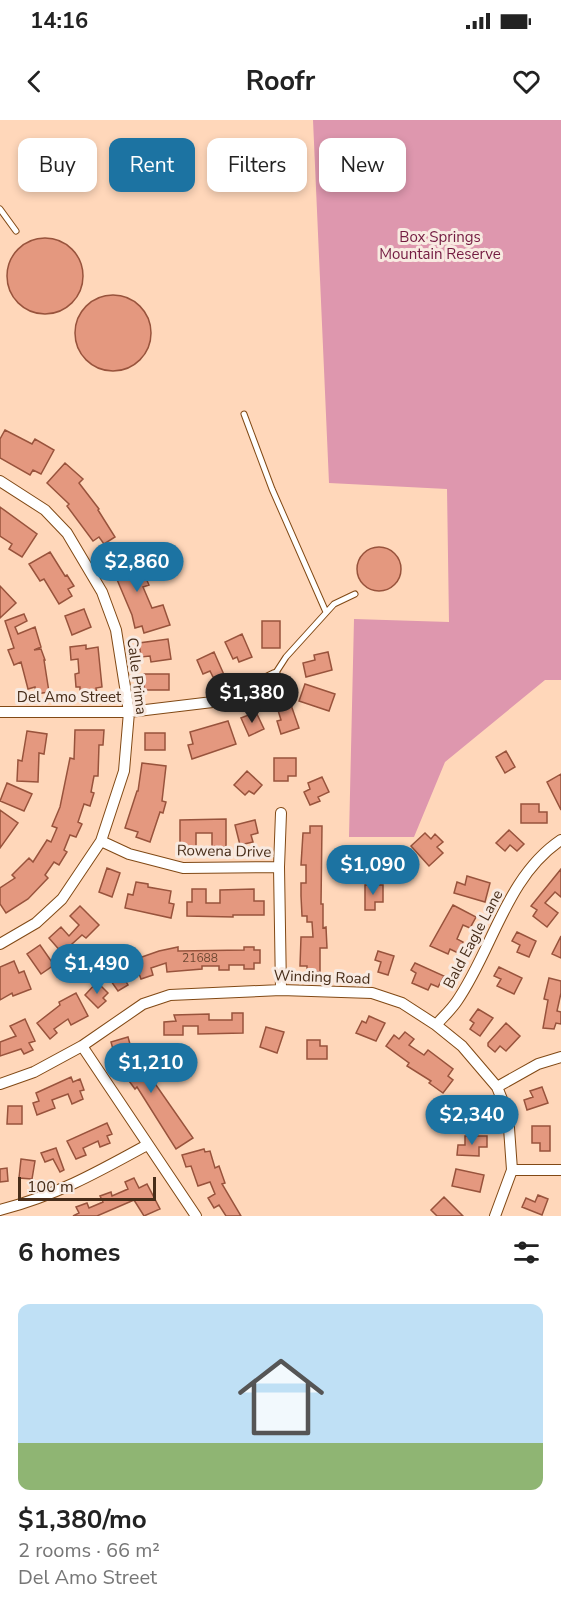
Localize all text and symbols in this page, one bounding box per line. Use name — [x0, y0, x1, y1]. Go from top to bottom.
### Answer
text: 14:16 — [30, 6, 88, 36]
text: Roofr — [246, 63, 315, 100]
icon: back — [18, 65, 51, 98]
icon: heart — [510, 65, 543, 98]
chip: Buy — [18, 138, 97, 192]
chip: Rent — [109, 138, 195, 192]
chip: Filters — [207, 138, 307, 192]
chip: New — [319, 138, 406, 192]
park label: Box Springs Mountain Reserve — [379, 227, 501, 264]
pin: $2,860 — [88, 542, 186, 593]
text: $2,860 — [105, 548, 169, 575]
street label: Calle Prima — [122, 636, 152, 716]
pin: $1,380 — [203, 673, 301, 724]
text: $1,380 — [220, 679, 284, 706]
street label: Del Amo Street — [17, 687, 122, 707]
street label: Rowena Drive — [177, 840, 271, 862]
pin: $1,090 — [324, 845, 422, 896]
text: $1,090 — [341, 851, 405, 878]
street label: Bald Eagle Lane — [439, 886, 507, 992]
pin: $1,490 — [48, 944, 146, 995]
text: $1,490 — [65, 950, 129, 977]
house number: 21688 — [182, 950, 218, 966]
street label: Winding Road — [273, 965, 371, 989]
pin: $1,210 — [102, 1043, 200, 1094]
text: $1,210 — [119, 1049, 183, 1076]
pin: $2,340 — [423, 1095, 521, 1146]
text: $2,340 — [440, 1101, 504, 1128]
scale bar — [18, 1174, 156, 1202]
text: 100 m — [27, 1176, 74, 1198]
text: 6 homes — [18, 1235, 120, 1270]
icon: filters — [510, 1236, 543, 1269]
icon: home — [227, 1343, 335, 1451]
text: $1,380/mo — [18, 1502, 147, 1537]
text: 2 rooms · 66 m² — [18, 1537, 160, 1564]
text: Del Amo Street — [18, 1564, 157, 1591]

